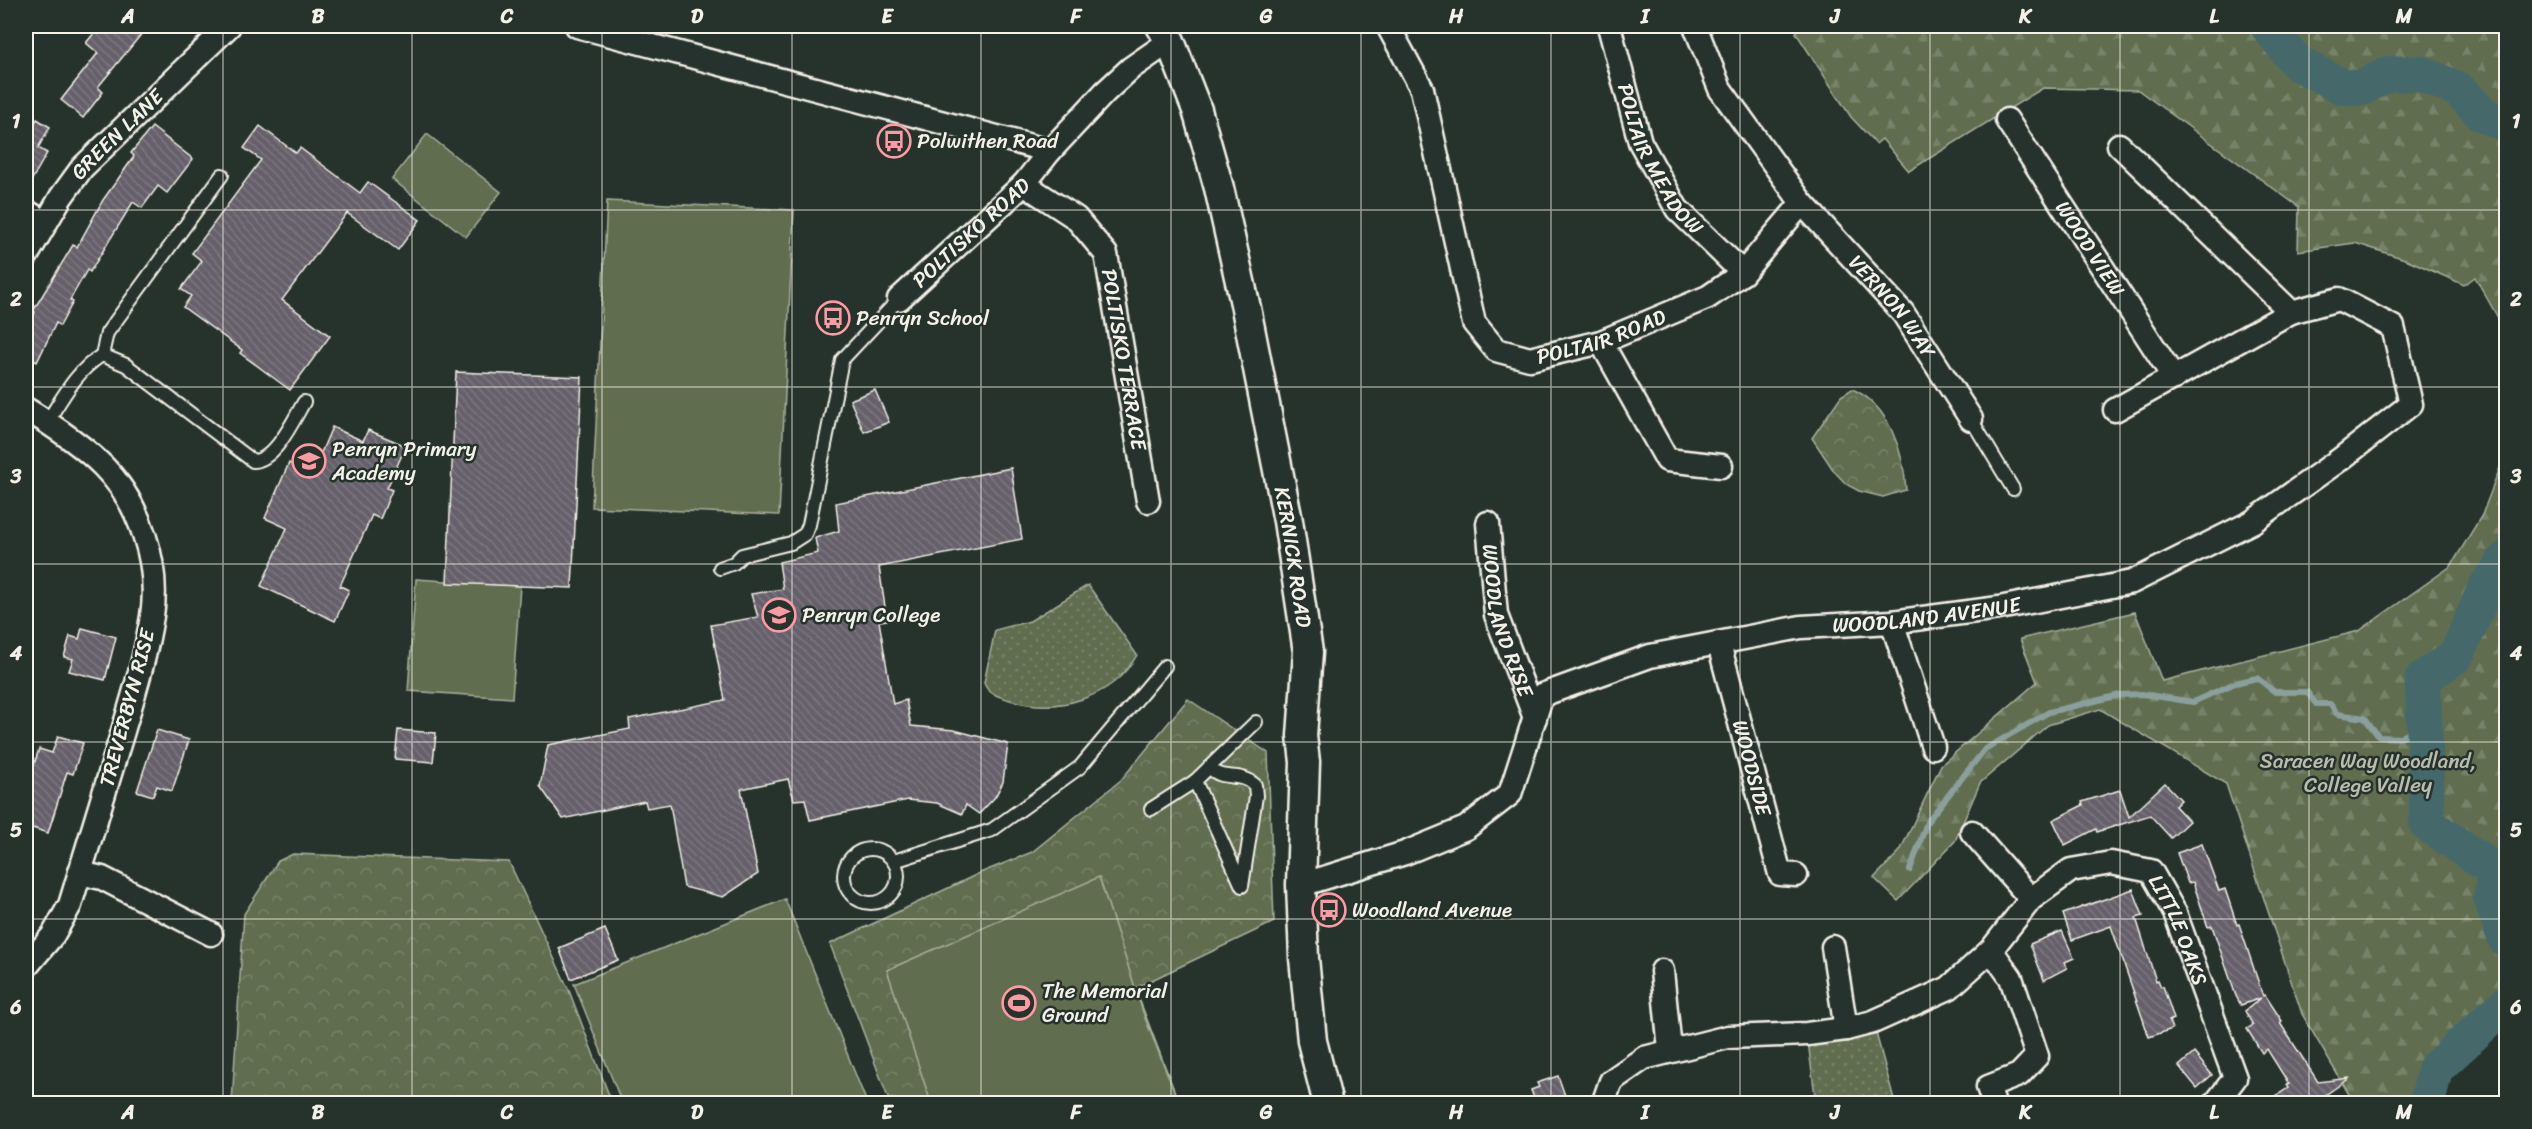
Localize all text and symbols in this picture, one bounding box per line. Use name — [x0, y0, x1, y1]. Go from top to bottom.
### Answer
text: A — [120, 0, 135, 34]
text: B — [312, 0, 325, 34]
text: C — [500, 0, 514, 34]
text: D — [691, 0, 704, 34]
text: E — [881, 0, 894, 34]
text: F — [1070, 0, 1083, 34]
text: G — [1259, 0, 1273, 34]
text: H — [1448, 0, 1464, 34]
text: I — [1640, 0, 1651, 34]
text: J — [1829, 0, 1841, 34]
text: K — [2018, 0, 2033, 34]
text: L — [2209, 0, 2219, 34]
text: M — [2395, 0, 2413, 34]
street label: GREEN LANE — [60, 78, 174, 188]
street label: POLTAIR MEADOW — [1606, 79, 1713, 245]
text: 1 — [12, 104, 21, 139]
text: 1 — [2512, 104, 2521, 139]
place label: Polwithen Road — [917, 122, 1060, 160]
bus stop icon: Polwithen Road — [876, 123, 912, 159]
street label: POLTISKO ROAD — [903, 167, 1040, 298]
street label: WOOD VIEW — [2045, 193, 2136, 305]
street label: VERNON WAY — [1839, 245, 1947, 367]
street label: POLTISKO TERRACE — [1090, 266, 1158, 454]
text: 2 — [9, 282, 22, 317]
text: 2 — [2509, 282, 2522, 317]
street label: POLTAIR ROAD — [1533, 298, 1673, 376]
place label: Penryn School — [856, 299, 990, 337]
bus stop icon: Penryn School — [815, 300, 851, 336]
place label: Penryn Primary Academy — [331, 430, 476, 492]
school or university icon: Penryn Primary Academy — [291, 443, 327, 479]
text: 3 — [10, 459, 22, 494]
text: 3 — [2510, 459, 2522, 494]
street label: KERNICK ROAD — [1263, 483, 1323, 630]
street label: WOODLAND RISE — [1471, 542, 1545, 704]
street label: WOODLAND AVENUE — [1831, 585, 2025, 644]
place label: Penryn College — [802, 596, 940, 634]
school or university icon: Penryn College — [761, 597, 797, 633]
street label: TREVERBYN RISE — [88, 624, 167, 791]
text: 4 — [9, 636, 23, 671]
text: 4 — [2509, 636, 2523, 671]
street label: WOODSIDE — [1721, 716, 1783, 821]
park label: Saracen Way Woodland, College Valley — [2260, 742, 2476, 804]
text: 5 — [10, 813, 22, 848]
text: 5 — [2510, 813, 2522, 848]
street label: LITTLE OAKS — [2138, 867, 2219, 991]
place label: Woodland Avenue — [1352, 891, 1512, 929]
bus stop icon: Woodland Avenue — [1311, 892, 1347, 928]
place label: The Memorial Ground — [1042, 972, 1168, 1034]
sports icon: The Memorial Ground — [1001, 985, 1037, 1021]
text: 6 — [9, 990, 22, 1025]
text: 6 — [2509, 990, 2522, 1025]
text: A — [120, 1095, 135, 1129]
text: B — [312, 1095, 325, 1129]
text: C — [500, 1095, 514, 1129]
text: D — [691, 1095, 704, 1129]
text: E — [881, 1095, 894, 1129]
text: F — [1070, 1095, 1083, 1129]
text: G — [1259, 1095, 1273, 1129]
text: H — [1448, 1095, 1464, 1129]
text: I — [1640, 1095, 1651, 1129]
text: J — [1829, 1095, 1841, 1129]
text: K — [2018, 1095, 2033, 1129]
text: L — [2209, 1095, 2219, 1129]
text: M — [2395, 1095, 2413, 1129]

